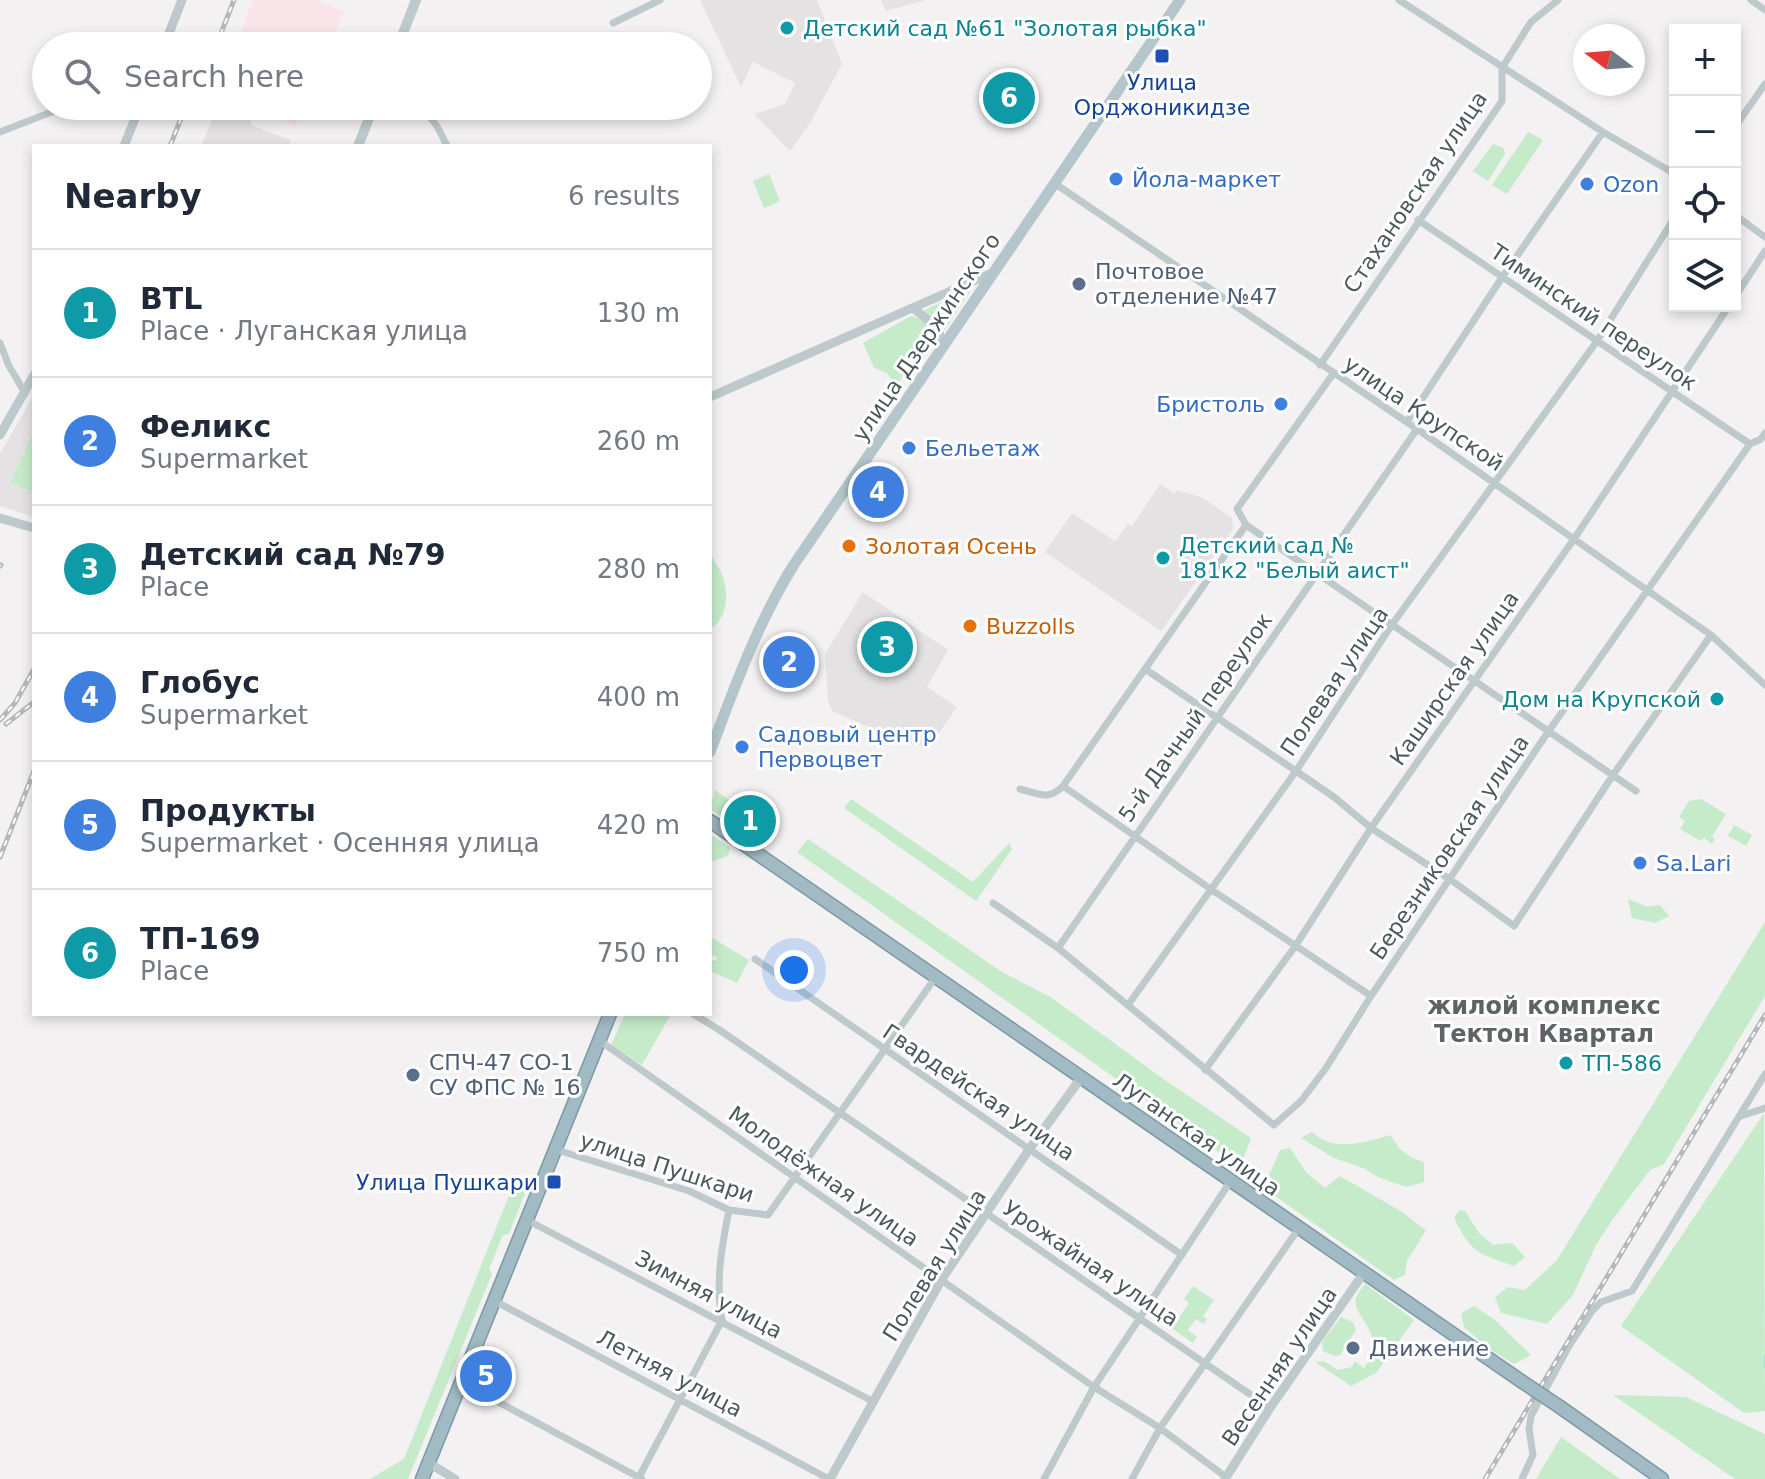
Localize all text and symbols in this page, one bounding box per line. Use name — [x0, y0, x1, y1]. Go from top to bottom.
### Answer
place label: Детский сад №61 "Золотая рыбка" — [803, 16, 1207, 41]
marker: Детский сад №61 "Золотая рыбка" — [778, 19, 796, 37]
north arrow — [1573, 24, 1645, 96]
map controls — [1669, 24, 1741, 312]
button: + — [1669, 24, 1741, 96]
search box — [32, 32, 712, 120]
marker: Улица Орджоникидзе — [1153, 47, 1171, 65]
icon: search — [60, 54, 104, 98]
text: Search here — [124, 59, 304, 94]
pin: 6 — [983, 68, 1035, 128]
place label: Улица Орджоникидзе — [1074, 70, 1250, 120]
street label: Стахановская улица — [1339, 87, 1492, 298]
button: − — [1669, 96, 1741, 168]
place label: Йола-маркет — [1132, 167, 1281, 192]
button: locate — [1669, 168, 1741, 240]
marker: Йола-маркет — [1107, 170, 1125, 188]
place label: Ozon — [1603, 172, 1659, 197]
marker: Ozon — [1578, 175, 1596, 193]
text: Nearby — [64, 176, 202, 216]
text: 6 results — [568, 181, 680, 211]
street label: улица Дзержинского — [847, 228, 1005, 446]
street label: Тиминский переулок — [1485, 238, 1702, 396]
button: layers — [1669, 240, 1741, 312]
place label: Почтовое отделение №47 — [1095, 259, 1278, 309]
marker: Почтовое отделение №47 — [1070, 275, 1088, 293]
text: BTL — [140, 281, 202, 316]
text: 1 — [81, 298, 99, 328]
text: 130 m — [597, 298, 680, 328]
text: Place · Луганская улица — [140, 316, 468, 346]
street label: улица Крупской — [1339, 351, 1508, 476]
place label: Бристоль — [1156, 392, 1265, 417]
marker: Бристоль — [1272, 395, 1290, 413]
text: Феликс — [140, 409, 271, 444]
text: 2 — [81, 426, 99, 456]
text: 260 m — [597, 426, 680, 456]
place label: Бельетаж — [925, 436, 1040, 461]
marker: Бельетаж — [900, 439, 918, 457]
text: Supermarket — [140, 444, 308, 474]
pin: 4 — [852, 462, 904, 522]
place label: Детский сад № 181к2 "Белый аист" — [1179, 533, 1410, 583]
place label: Золотая Осень — [865, 534, 1037, 559]
text: Детский сад №79 — [140, 537, 446, 572]
marker: Золотая Осень — [840, 537, 858, 555]
marker: Детский сад № 181к2 "Белый аист" — [1154, 549, 1172, 567]
text: 3 — [81, 554, 99, 584]
text: 280 m — [597, 554, 680, 584]
text: Place — [140, 572, 209, 602]
street label: Каширская улица — [1385, 587, 1524, 770]
street label: Полевая улица — [1275, 602, 1393, 760]
street label: 5-й Дачный переулок — [1114, 608, 1277, 827]
place label: Buzzolls — [986, 614, 1075, 639]
pin: 3 — [861, 617, 913, 677]
marker: Buzzolls — [961, 617, 979, 635]
pin: 2 — [763, 632, 815, 692]
text: Глобус — [140, 665, 260, 700]
text: 4 — [81, 682, 99, 712]
text: 400 m — [597, 682, 680, 712]
place label: Дом на Крупской — [1502, 687, 1701, 712]
marker: Дом на Крупской — [1708, 690, 1726, 708]
text: Supermarket — [140, 700, 308, 730]
place label: Садовый центр Первоцвет — [758, 722, 937, 772]
street label: Березниковская улица — [1365, 730, 1534, 964]
marker: Садовый центр Первоцвет — [733, 738, 751, 756]
pin: 1 — [724, 791, 776, 851]
text: Продукты — [140, 793, 316, 828]
text: 5 — [81, 810, 99, 840]
text: 420 m — [597, 810, 680, 840]
text: Supermarket · Осенняя улица — [140, 828, 540, 858]
place label: Sa.Lari — [1656, 851, 1731, 876]
marker: Sa.Lari — [1631, 854, 1649, 872]
text: ТП-169 — [140, 921, 261, 956]
text: 6 — [81, 938, 99, 968]
text: 750 m — [597, 938, 680, 968]
your location — [774, 950, 814, 990]
text: Place — [140, 956, 209, 986]
district label: жилой комплекс Тектон Квартал — [1427, 992, 1661, 1048]
street label: Гвардейская улица — [878, 1019, 1079, 1166]
place label: СПЧ-47 СО-1 СУ ФПС № 16 — [429, 1050, 580, 1100]
place label: ТП-586 — [1581, 1051, 1662, 1076]
marker: ТП-586 — [1557, 1054, 1575, 1072]
marker: СПЧ-47 СО-1 СУ ФПС № 16 — [404, 1066, 422, 1084]
street label: Луганская улица — [1108, 1067, 1285, 1201]
street label: Молодёжная улица — [724, 1101, 924, 1252]
street label: улица Пушкари — [577, 1128, 757, 1207]
place label: Улица Пушкари — [356, 1170, 538, 1195]
marker: Улица Пушкари — [545, 1173, 563, 1191]
street label: Полевая улица — [878, 1185, 991, 1346]
street label: Урожайная улица — [998, 1195, 1183, 1331]
street label: Зимняя улица — [631, 1245, 786, 1344]
street label: Весенняя улица — [1217, 1282, 1342, 1451]
street label: Летняя улица — [593, 1325, 747, 1422]
place label: Движение — [1369, 1336, 1489, 1361]
marker: Движение — [1344, 1339, 1362, 1357]
pin: 5 — [460, 1346, 512, 1406]

